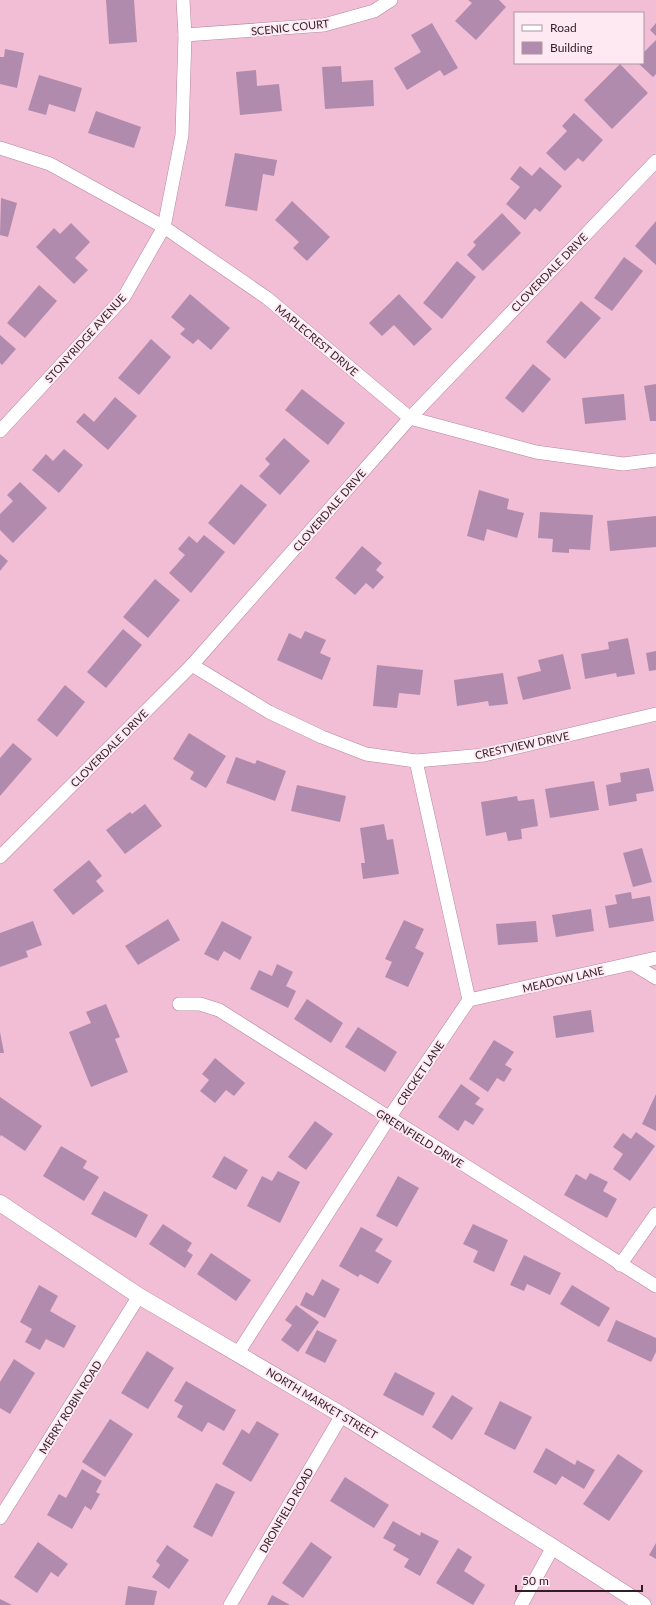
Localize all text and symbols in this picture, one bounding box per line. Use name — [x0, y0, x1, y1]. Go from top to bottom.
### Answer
legend — [514, 12, 644, 64]
street label: SCENIC COURT — [250, 16, 330, 38]
text: Road — [550, 20, 577, 35]
text: Building — [550, 40, 593, 55]
street label: CLOVERDALE DRIVE — [508, 230, 590, 314]
street label: STONYRIDGE AVENUE — [42, 291, 128, 385]
street label: MAPLECREST DRIVE — [273, 302, 361, 378]
street label: CLOVERDALE DRIVE — [290, 466, 368, 554]
street label: CLOVERDALE DRIVE — [67, 706, 151, 790]
street label: CRESTVIEW DRIVE — [474, 729, 570, 761]
street label: MEADOW LANE — [521, 963, 605, 995]
street label: CRICKET LANE — [394, 1038, 446, 1108]
street label: GREENFIELD DRIVE — [374, 1106, 466, 1170]
street label: MERRY ROBIN ROAD — [36, 1358, 104, 1456]
street label: NORTH MARKET STREET — [264, 1365, 380, 1442]
street label: DRONFIELD ROAD — [256, 1465, 316, 1555]
scale bar — [516, 1567, 642, 1593]
text: 50 m — [522, 1573, 549, 1588]

